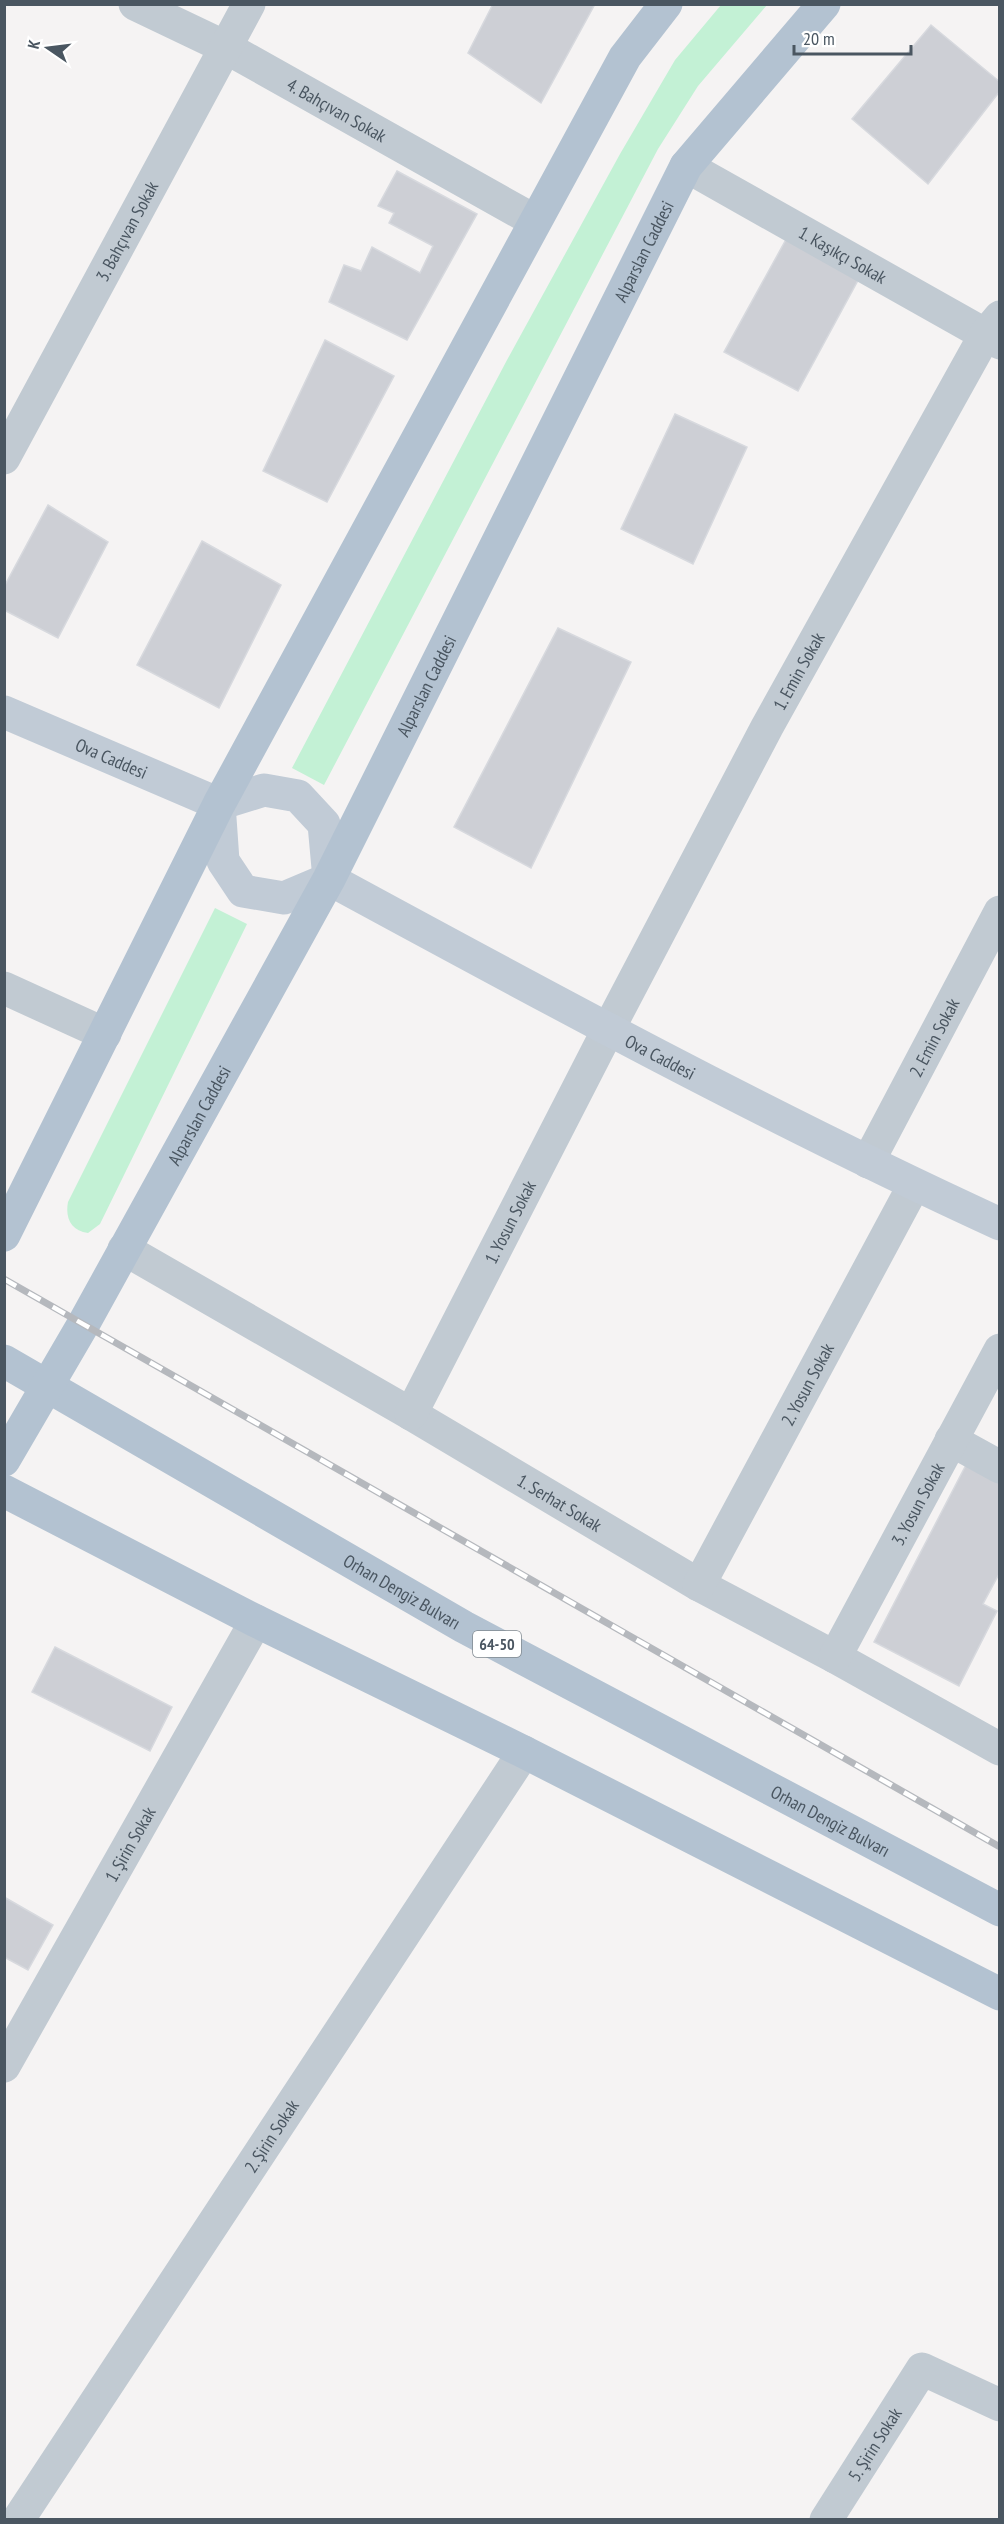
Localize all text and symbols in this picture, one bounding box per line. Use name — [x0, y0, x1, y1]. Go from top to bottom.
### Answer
north arrow — [18, 18, 78, 78]
scale bar — [794, 18, 911, 56]
text: 20 m — [803, 27, 835, 50]
text: K — [23, 37, 44, 51]
street label: 4. Bahçıvan Sokak — [283, 73, 391, 147]
street label: 3. Bahçıvan Sokak — [90, 177, 163, 285]
street label: Alparslan Caddesi — [608, 197, 678, 305]
street label: 1. Kaşıkçı Sokak — [795, 220, 891, 288]
street label: 1. Emin Sokak — [767, 628, 829, 714]
street label: Alparslan Caddesi — [391, 631, 461, 740]
street label: Ova Caddesi — [72, 733, 151, 784]
street label: 2. Emin Sokak — [904, 994, 964, 1081]
street label: Ova Caddesi — [621, 1029, 699, 1084]
street label: Alparslan Caddesi — [162, 1061, 235, 1169]
street label: 1. Yosun Sokak — [479, 1176, 540, 1267]
street label: 2. Yosun Sokak — [775, 1339, 839, 1429]
street label: 3. Yosun Sokak — [886, 1458, 949, 1549]
street label: 1. Serhat Sokak — [513, 1468, 606, 1536]
street label: Orhan Dengiz Bulvarı — [339, 1548, 465, 1634]
road number: 64-50 — [473, 1631, 521, 1657]
street label: Orhan Dengiz Bulvarı — [767, 1780, 894, 1861]
street label: 1. Şirin Sokak — [99, 1802, 160, 1886]
street label: 2. Şirin Sokak — [239, 2095, 303, 2177]
street label: 5. Şirin Sokak — [842, 2403, 906, 2485]

